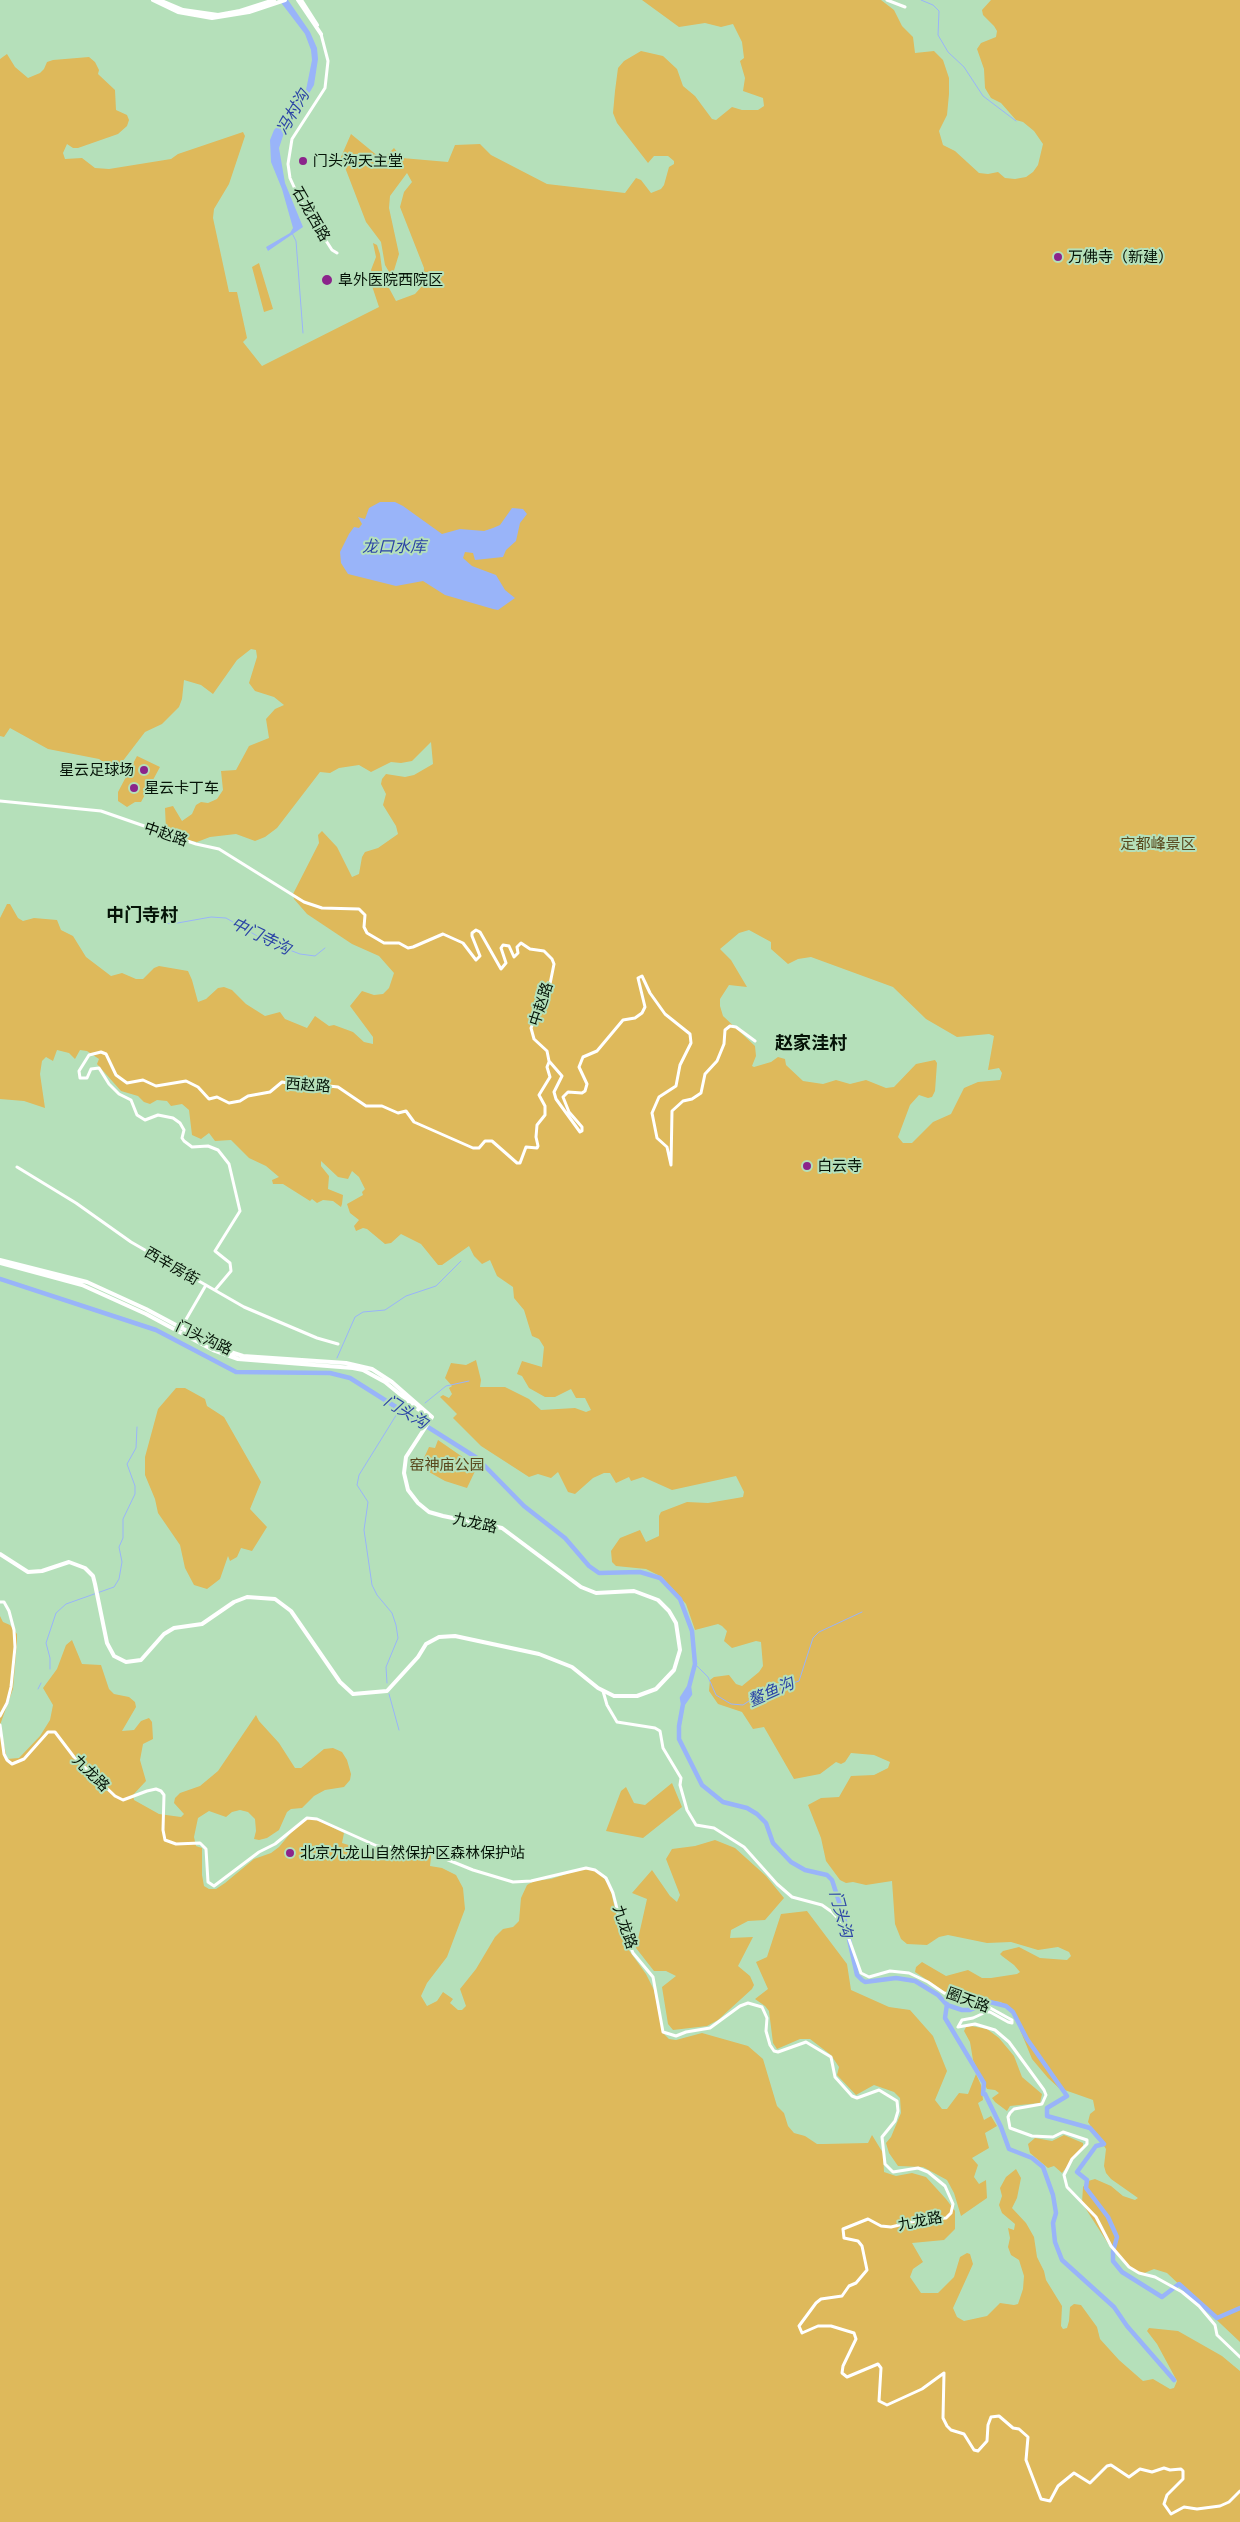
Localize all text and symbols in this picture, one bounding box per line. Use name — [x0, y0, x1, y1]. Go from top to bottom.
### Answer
water label: 冯村沟 — [273, 86, 313, 138]
place label: 门头沟天主堂 — [313, 152, 403, 170]
marker: 门头沟天主堂 — [297, 155, 309, 167]
street label: 石龙西路 — [288, 184, 334, 244]
place label: 万佛寺（新建） — [1068, 248, 1173, 266]
marker: 万佛寺（新建） — [1052, 251, 1064, 263]
place label: 阜外医院西院区 — [338, 271, 443, 289]
marker: 阜外医院西院区 — [320, 273, 334, 287]
water label: 龙口水库 — [362, 537, 426, 557]
place label: 星云足球场 — [59, 761, 134, 779]
marker: 星云足球场 — [138, 764, 150, 776]
place label: 星云卡丁车 — [144, 779, 219, 797]
marker: 星云卡丁车 — [128, 782, 140, 794]
street label: 中赵路 — [142, 818, 190, 850]
park label: 定都峰景区 — [1121, 835, 1195, 853]
district label: 中门寺村 — [106, 904, 178, 926]
water label: 中门寺沟 — [228, 913, 294, 959]
street label: 中赵路 — [525, 980, 557, 1028]
district label: 赵家洼村 — [775, 1032, 847, 1054]
street label: 西赵路 — [285, 1074, 331, 1096]
place label: 白云寺 — [817, 1157, 862, 1175]
marker: 白云寺 — [801, 1160, 813, 1172]
street label: 西辛房街 — [142, 1243, 202, 1289]
street label: 门头沟路 — [173, 1317, 235, 1359]
water label: 门头沟 — [381, 1391, 431, 1433]
park label: 窑神庙公园 — [410, 1456, 484, 1474]
street label: 九龙路 — [451, 1510, 499, 1536]
water label: 鳌鱼沟 — [745, 1673, 797, 1711]
street label: 九龙路 — [69, 1751, 113, 1795]
place label: 北京九龙山自然保护区森林保护站 — [300, 1844, 525, 1862]
marker: 北京九龙山自然保护区森林保护站 — [284, 1847, 296, 1859]
water label: 门头沟 — [826, 1888, 856, 1940]
street label: 九龙路 — [609, 1903, 641, 1951]
street label: 圈天路 — [944, 1984, 992, 2016]
street label: 九龙路 — [896, 2208, 944, 2234]

